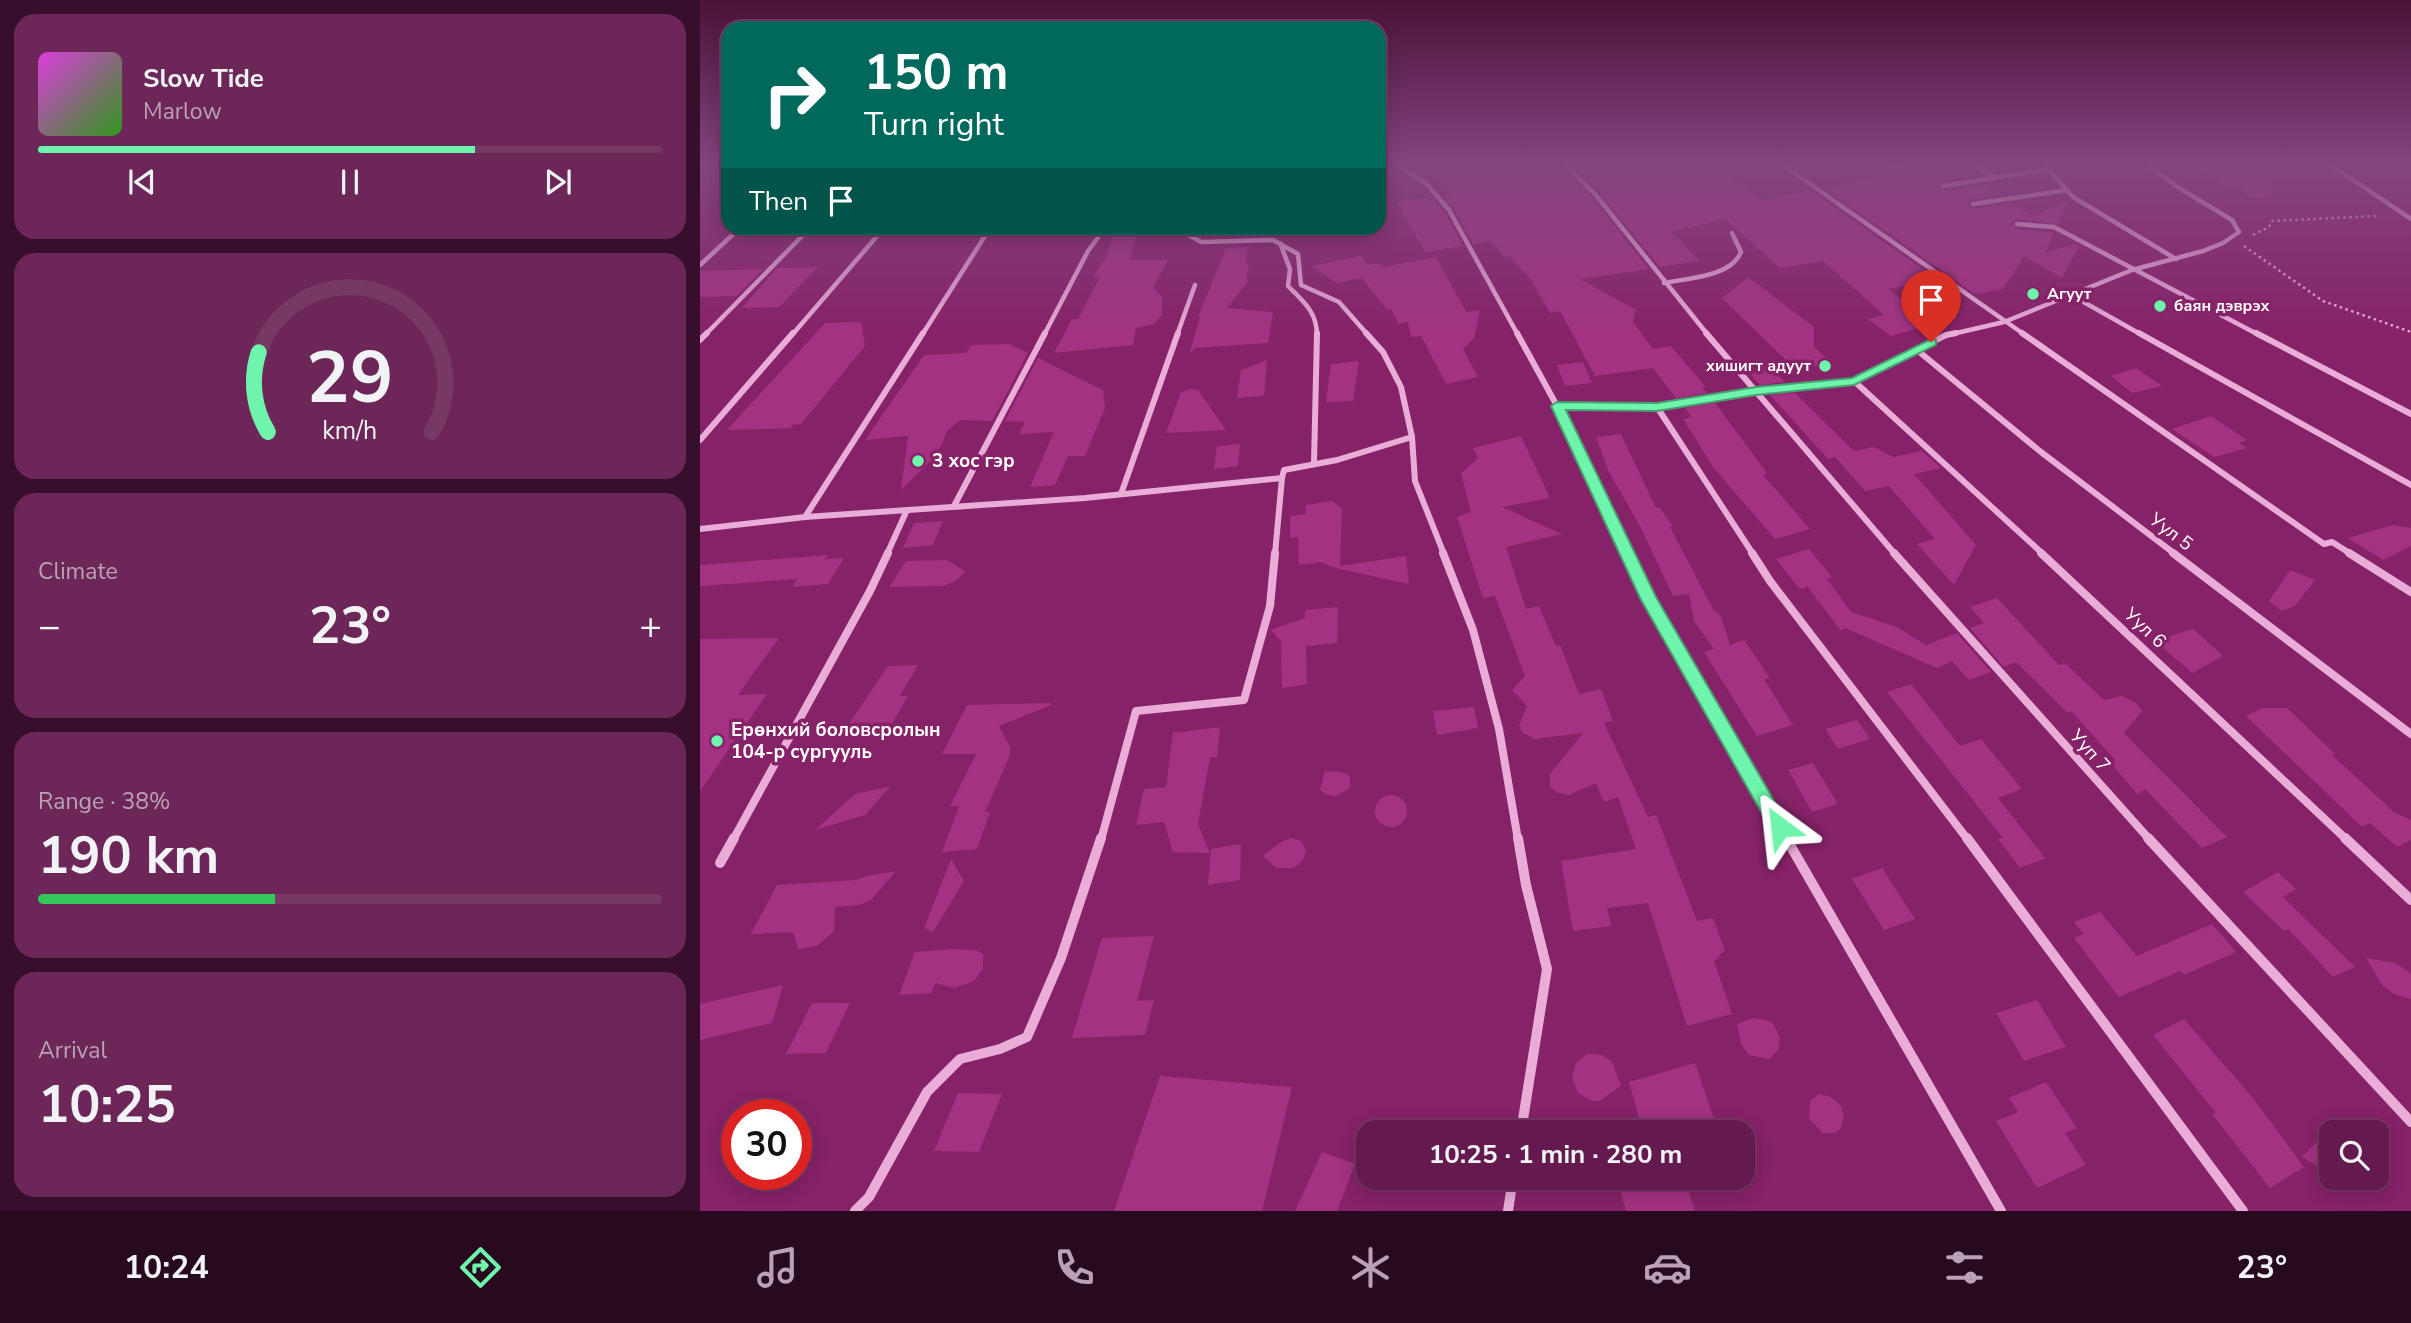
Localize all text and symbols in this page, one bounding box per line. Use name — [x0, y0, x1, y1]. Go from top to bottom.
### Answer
text: 150 m — [864, 39, 1008, 106]
icon: right — [749, 49, 840, 140]
text: Slow Tide — [143, 61, 264, 96]
text: Marlow — [143, 96, 222, 127]
text: Turn right — [864, 103, 1004, 146]
icon: previous — [123, 163, 161, 201]
icon: pause — [331, 163, 369, 201]
icon: next — [539, 163, 577, 201]
icon: arrive — [822, 182, 860, 220]
text: Then — [749, 184, 808, 219]
pin — [1901, 270, 1961, 342]
icon: arrive — [1912, 281, 1950, 319]
place label: Агуут — [2047, 283, 2092, 305]
marker: Агуут — [2025, 286, 2041, 302]
place label: баян дэврэх — [2174, 295, 2269, 317]
marker: баян дэврэх — [2152, 298, 2168, 314]
text: 29 — [306, 329, 394, 429]
place label: хишигт адуут — [1706, 355, 1811, 377]
marker: хишигт адуут — [1817, 358, 1833, 374]
text: km/h — [322, 414, 378, 448]
place label: 3 хос гэр — [932, 448, 1015, 474]
marker: 3 хос гэр — [910, 453, 926, 469]
street label: Уул 5 — [2143, 506, 2198, 557]
text: Climate — [38, 556, 118, 587]
text: 23° — [309, 590, 391, 661]
text: − — [38, 601, 61, 652]
text: + — [639, 601, 662, 652]
street label: Уул 6 — [2118, 601, 2172, 654]
place label: Ерөнхий боловсролын 104-р сургууль — [731, 717, 941, 765]
street label: Ууп 7 — [2063, 723, 2116, 778]
marker: Ерөнхий боловсролын 104-р сургууль — [709, 733, 725, 749]
text: Range · 38% — [38, 786, 170, 817]
position arrow — [1743, 790, 1817, 864]
text: 190 km — [38, 820, 219, 891]
text: Arrival — [38, 1035, 107, 1066]
text: 10:25 — [38, 1069, 176, 1140]
speed limit sign: 30 — [721, 1099, 812, 1190]
map controls — [2319, 1120, 2389, 1190]
button: search — [2319, 1120, 2389, 1190]
text: 10:25 · 1 min · 280 m — [1429, 1137, 1682, 1172]
icon: directions — [456, 1243, 505, 1292]
icon: music — [753, 1243, 802, 1292]
icon: phone — [1050, 1243, 1099, 1292]
icon: climate — [1346, 1243, 1395, 1292]
icon: car — [1643, 1243, 1692, 1292]
icon: filters — [1940, 1243, 1989, 1292]
text: 10:24 — [124, 1246, 209, 1289]
text: 23° — [2237, 1246, 2287, 1289]

